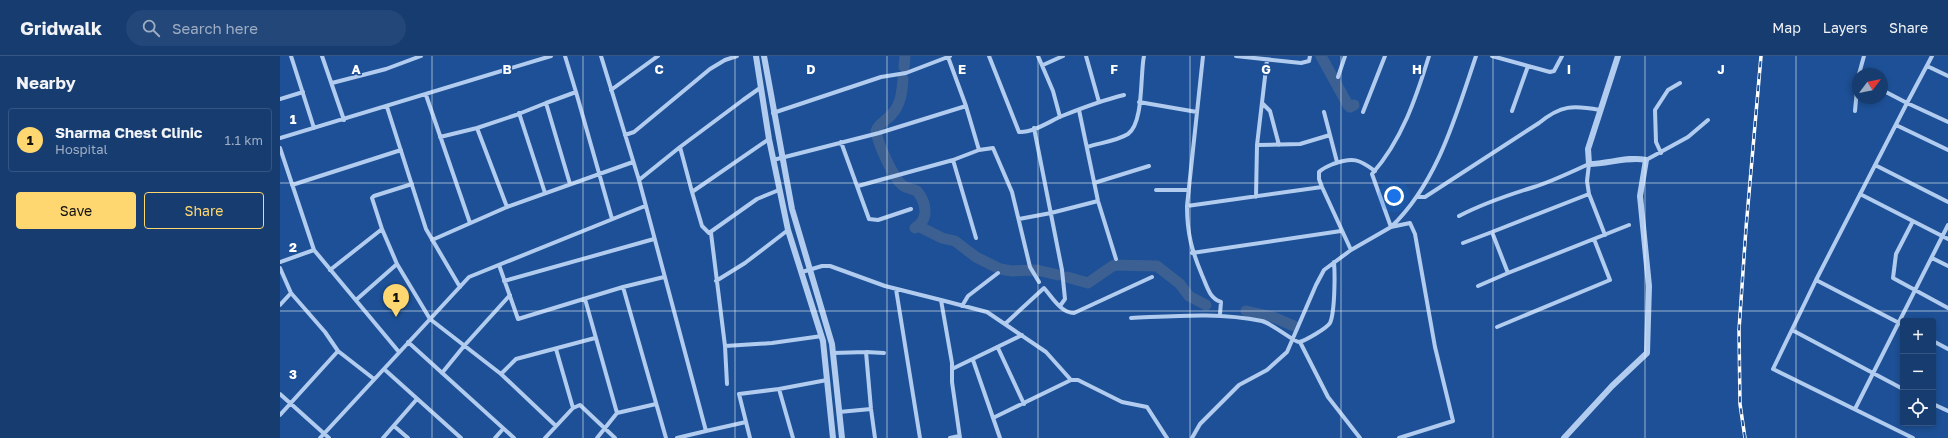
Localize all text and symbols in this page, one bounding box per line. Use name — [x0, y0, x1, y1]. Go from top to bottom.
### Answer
search box — [126, 10, 406, 46]
text: Gridwalk — [20, 16, 102, 39]
icon: search — [140, 17, 162, 39]
text: Search here — [172, 19, 258, 37]
text: Map — [1772, 19, 1801, 36]
text: Layers — [1823, 19, 1867, 36]
text: Share — [1889, 19, 1928, 36]
text: A — [351, 61, 361, 77]
text: B — [502, 61, 512, 77]
text: C — [654, 61, 664, 77]
text: D — [806, 61, 816, 77]
text: E — [958, 61, 966, 77]
text: F — [1110, 61, 1118, 77]
text: G — [1261, 61, 1271, 77]
text: H — [1412, 61, 1422, 77]
text: I — [1567, 61, 1571, 77]
text: J — [1717, 61, 1725, 77]
north arrow — [1852, 68, 1888, 104]
text: Nearby — [16, 72, 76, 93]
text: 1 — [290, 111, 297, 127]
text: Sharma Chest Clinic — [55, 123, 203, 141]
text: 1 — [27, 132, 33, 148]
text: 1.1 km — [224, 132, 263, 148]
text: Hospital — [55, 141, 108, 157]
your location — [1384, 186, 1404, 206]
button: Save — [16, 192, 136, 229]
button: Share — [144, 192, 264, 229]
text: 2 — [289, 239, 297, 255]
pin: 1 — [383, 284, 409, 317]
map controls — [1900, 318, 1936, 426]
button: + — [1900, 318, 1936, 354]
button: − — [1900, 354, 1936, 390]
text: 3 — [289, 366, 297, 382]
button: locate — [1900, 390, 1936, 426]

